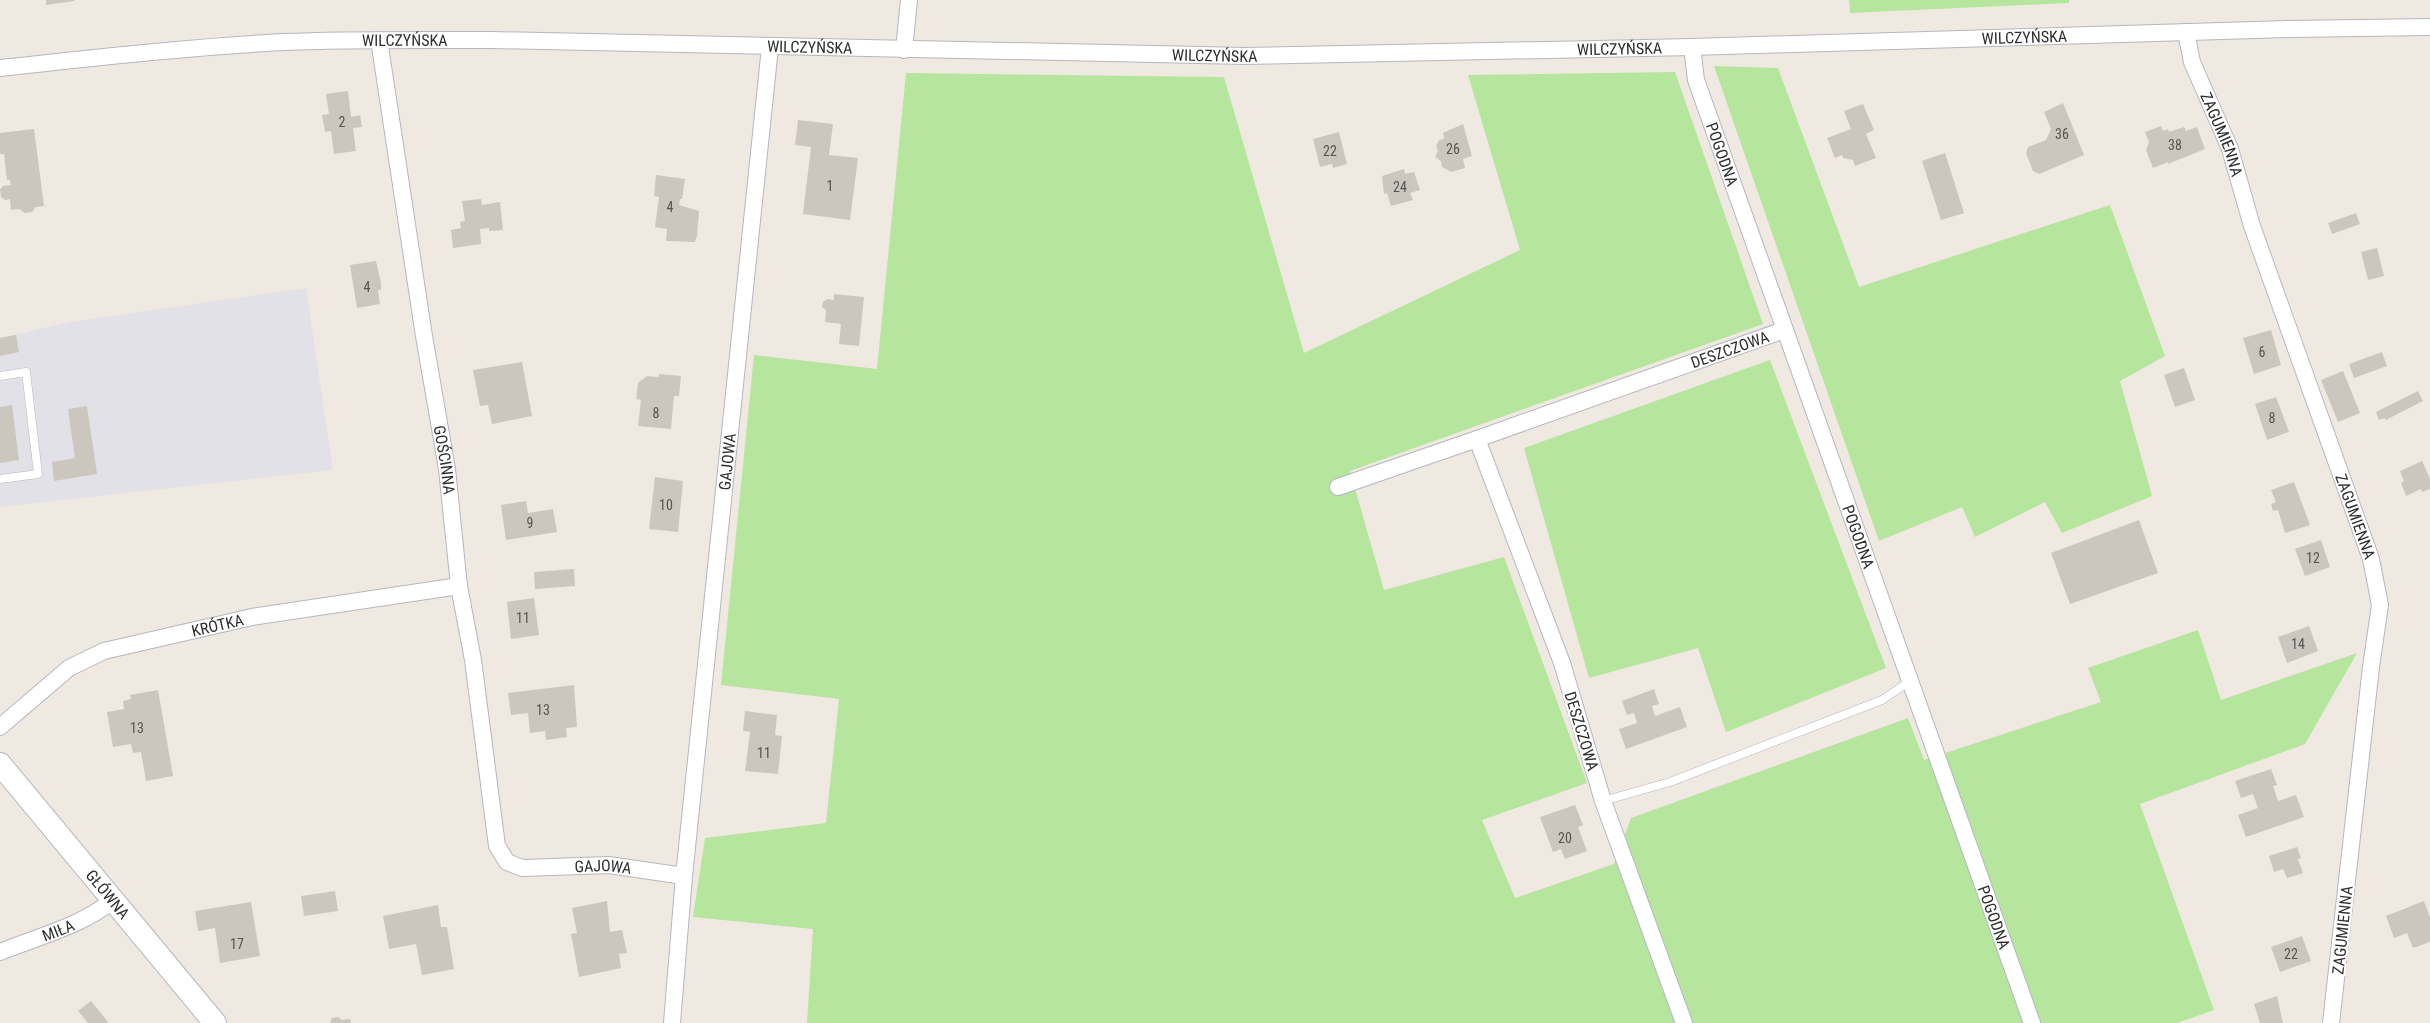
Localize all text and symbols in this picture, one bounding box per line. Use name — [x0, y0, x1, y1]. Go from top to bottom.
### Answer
street label: WILCZYŃSKA — [1981, 27, 2067, 48]
street label: WILCZYŃSKA — [362, 31, 448, 50]
street label: WILCZYŃSKA — [767, 37, 853, 58]
street label: WILCZYŃSKA — [1577, 39, 1662, 59]
street label: WILCZYŃSKA — [1172, 45, 1257, 66]
street label: ZAGUMIENNA — [2196, 89, 2246, 179]
house number: 2 — [339, 114, 346, 130]
street label: POGODNA — [1702, 120, 1742, 189]
house number: 36 — [2055, 126, 2069, 142]
house number: 38 — [2168, 137, 2182, 153]
house number: 26 — [1446, 141, 1460, 157]
house number: 22 — [1323, 143, 1337, 159]
house number: 1 — [827, 178, 833, 194]
house number: 24 — [1393, 179, 1407, 195]
house number: 4 — [667, 199, 674, 215]
house number: 4 — [364, 279, 371, 295]
street label: DESZCZOWA — [1688, 327, 1771, 372]
house number: 6 — [2259, 344, 2266, 360]
house number: 8 — [653, 405, 660, 421]
house number: 8 — [2269, 410, 2276, 426]
street label: GOŚCINNA — [430, 424, 459, 495]
street label: GAJOWA — [715, 432, 740, 491]
street label: ZAGUMIENNA — [2331, 471, 2379, 562]
house number: 10 — [659, 497, 673, 513]
street label: POGODNA — [1838, 503, 1878, 571]
house number: 9 — [527, 515, 533, 531]
house number: 12 — [2306, 550, 2320, 566]
street label: KRÓTKA — [190, 610, 245, 641]
house number: 11 — [516, 610, 530, 626]
house number: 14 — [2291, 636, 2305, 652]
street label: DESZCZOWA — [1561, 689, 1603, 773]
house number: 13 — [536, 702, 550, 718]
house number: 13 — [130, 720, 144, 736]
house number: 11 — [757, 745, 771, 761]
house number: 20 — [1558, 830, 1572, 846]
street label: GAJOWA — [574, 856, 633, 878]
street label: GŁÓWNA — [82, 866, 133, 923]
street label: POGODNA — [1974, 883, 2014, 952]
street label: ZAGUMIENNA — [2328, 885, 2357, 975]
street label: MIŁA — [40, 916, 77, 946]
house number: 17 — [230, 936, 244, 952]
house number: 22 — [2284, 946, 2298, 962]

